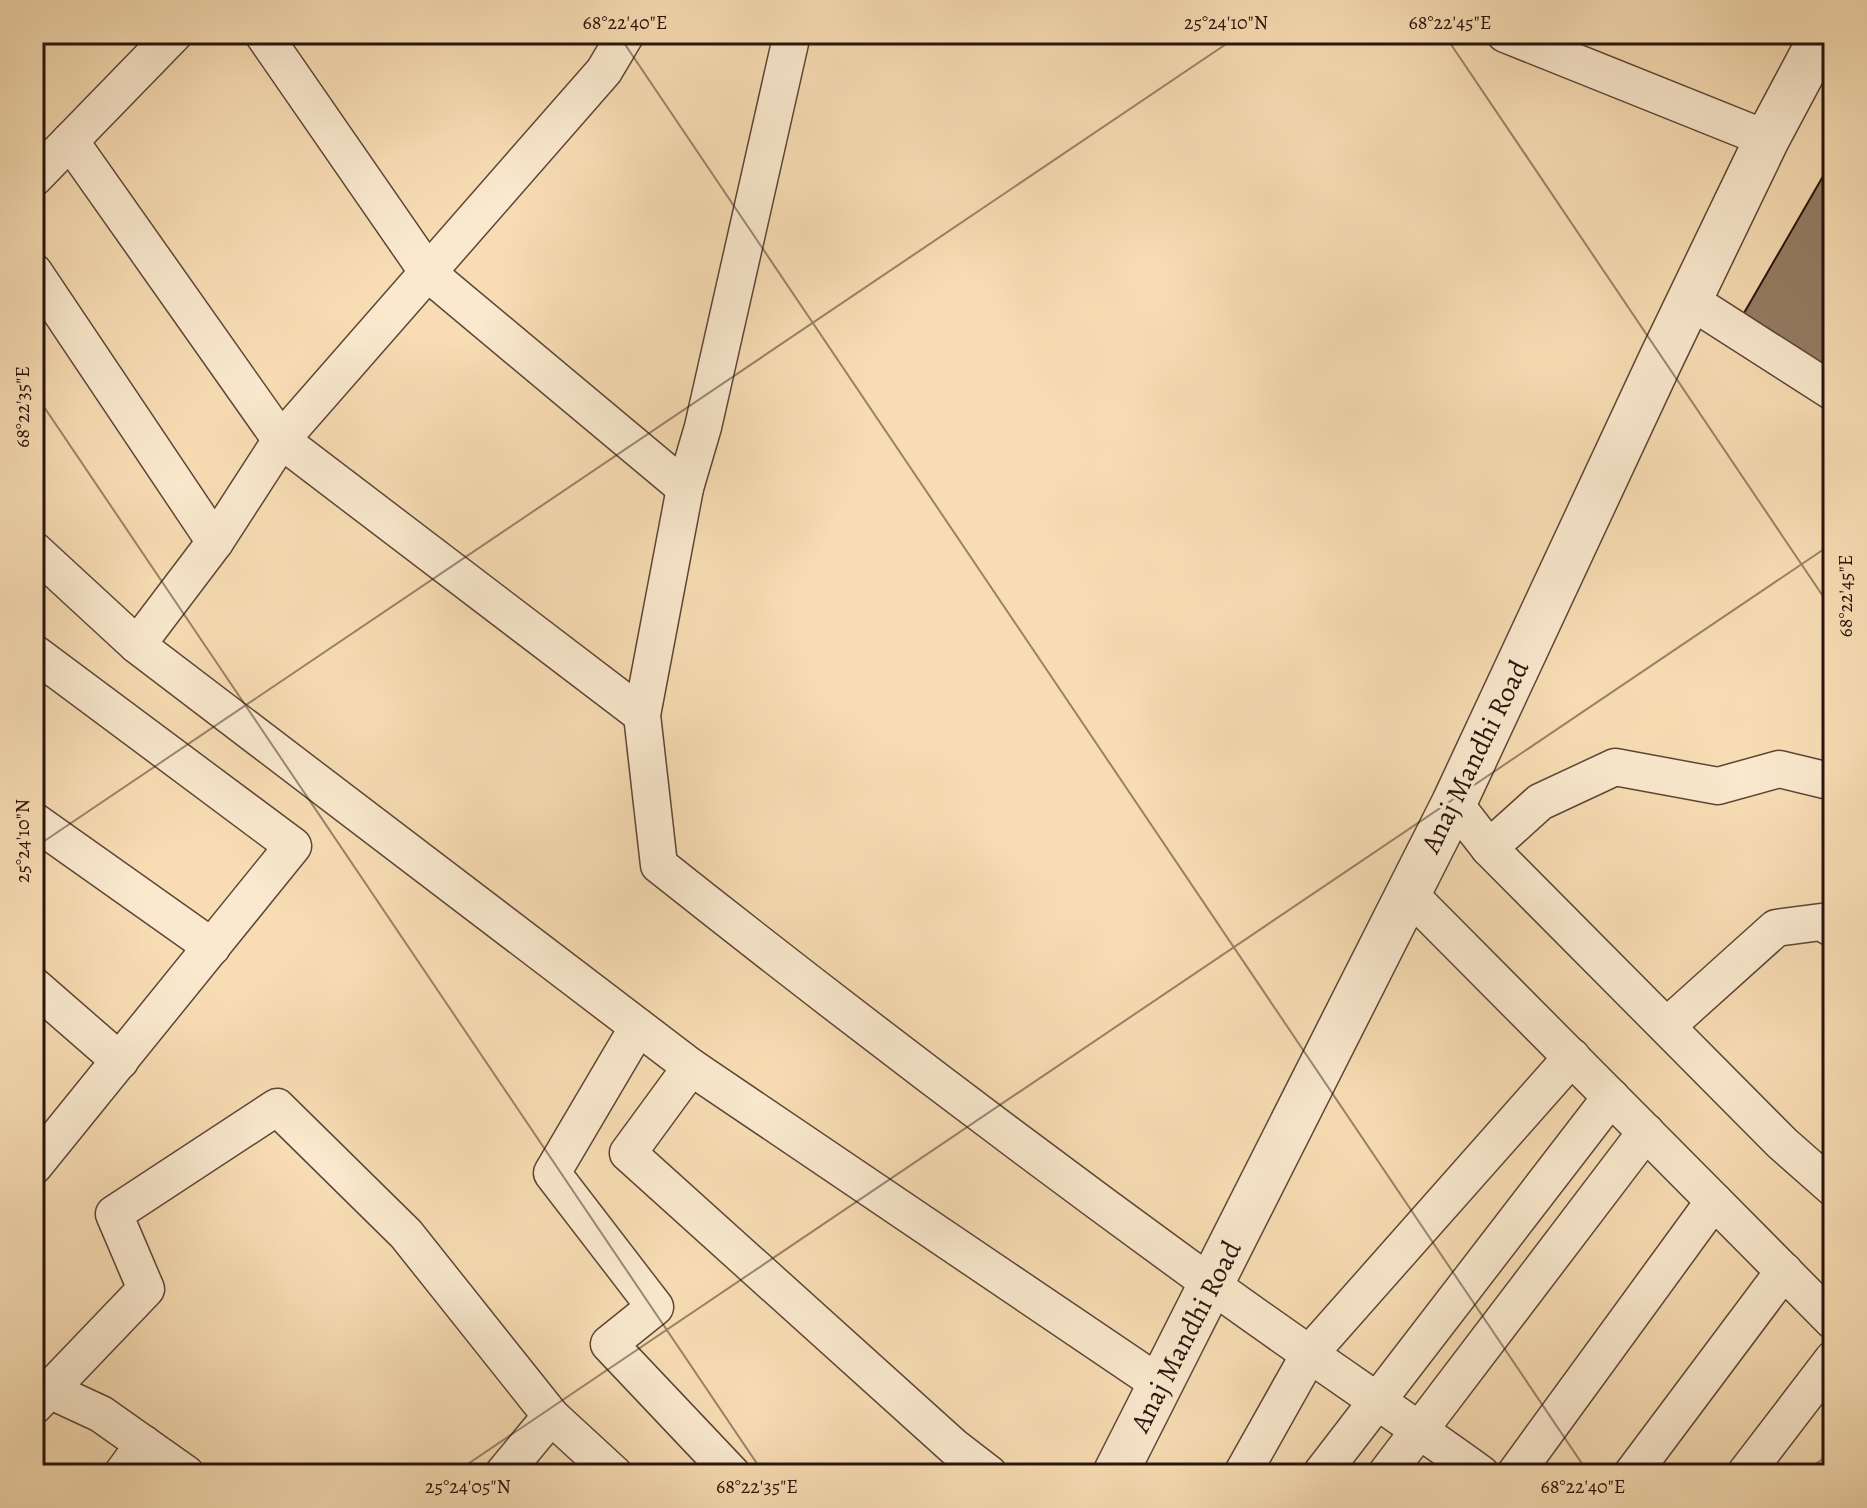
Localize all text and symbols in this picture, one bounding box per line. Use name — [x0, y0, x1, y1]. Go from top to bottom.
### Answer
text: 68°22'40"E — [583, 9, 668, 36]
text: 25°24'10"N — [1184, 9, 1268, 36]
text: 68°22'45"E — [1409, 9, 1491, 36]
text: 68°22'35"E — [9, 366, 36, 448]
text: 68°22'45"E — [1832, 555, 1859, 637]
street label: Anaj Mandhi Road — [1411, 653, 1538, 860]
text: 25°24'10"N — [9, 799, 36, 883]
street label: Anaj Mandhi Road — [1121, 1233, 1251, 1440]
text: 25°24'05"N — [425, 1473, 511, 1500]
text: 68°22'35"E — [716, 1473, 798, 1500]
text: 68°22'40"E — [1541, 1473, 1626, 1500]

